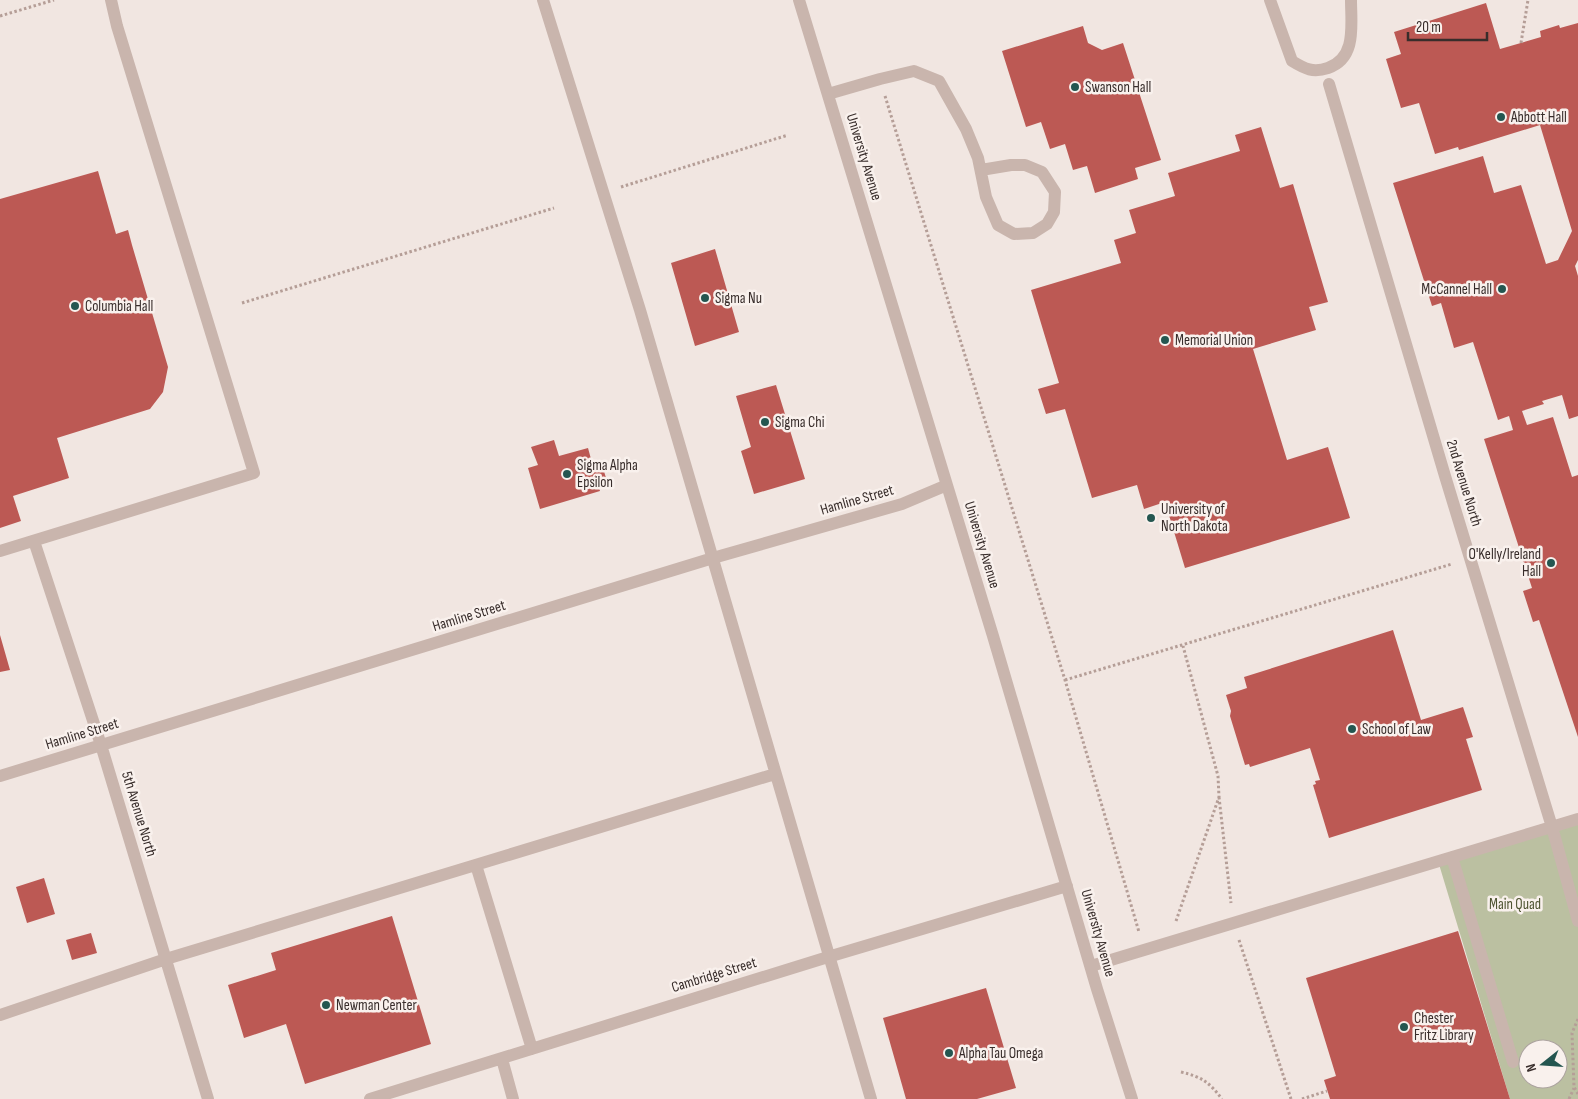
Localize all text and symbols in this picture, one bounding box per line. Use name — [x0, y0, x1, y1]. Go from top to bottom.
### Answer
scale bar — [1408, 10, 1487, 42]
text: 20 m — [1416, 18, 1441, 37]
place label: Swanson Hall — [1085, 78, 1151, 97]
marker: Swanson Hall — [1069, 81, 1081, 93]
place label: Abbott Hall — [1510, 108, 1567, 127]
street label: University Avenue — [842, 111, 886, 203]
marker: Abbott Hall — [1495, 111, 1507, 123]
place label: McCannel Hall — [1421, 280, 1492, 299]
marker: McCannel Hall — [1496, 283, 1508, 295]
place label: Sigma Nu — [715, 289, 762, 308]
marker: Sigma Nu — [699, 292, 711, 304]
place label: Columbia Hall — [85, 297, 153, 316]
marker: Columbia Hall — [69, 300, 81, 312]
place label: Memorial Union — [1175, 331, 1253, 350]
marker: Memorial Union — [1159, 334, 1171, 346]
place label: Sigma Chi — [775, 413, 825, 432]
marker: Sigma Chi — [759, 416, 771, 428]
street label: 2nd Avenue North — [1442, 437, 1486, 529]
place label: Sigma Alpha Epsilon — [577, 456, 638, 492]
marker: Sigma Alpha Epsilon — [561, 468, 573, 480]
street label: Hamline Street — [818, 480, 896, 520]
street label: University Avenue — [960, 499, 1004, 591]
place label: University of North Dakota — [1161, 500, 1228, 536]
marker: University of North Dakota — [1145, 512, 1157, 524]
place label: O'Kelly/Ireland Hall — [1469, 545, 1541, 581]
marker: O'Kelly/Ireland Hall — [1545, 557, 1557, 569]
street label: Hamline Street — [430, 596, 508, 636]
street label: Hamline Street — [43, 714, 121, 754]
place label: School of Law — [1362, 720, 1432, 739]
marker: School of Law — [1346, 723, 1358, 735]
street label: 5th Avenue North — [117, 769, 161, 859]
street label: University Avenue — [1076, 887, 1120, 979]
park label: Main Quad — [1489, 895, 1541, 914]
street label: Cambridge Street — [669, 953, 759, 997]
place label: Newman Center — [336, 996, 417, 1015]
marker: Newman Center — [320, 999, 332, 1011]
place label: Chester Fritz Library — [1414, 1009, 1474, 1045]
marker: Chester Fritz Library — [1398, 1021, 1410, 1033]
north arrow — [1518, 1039, 1568, 1089]
place label: Alpha Tau Omega — [958, 1044, 1044, 1063]
marker: Alpha Tau Omega — [943, 1047, 955, 1059]
text: N — [1522, 1062, 1540, 1074]

